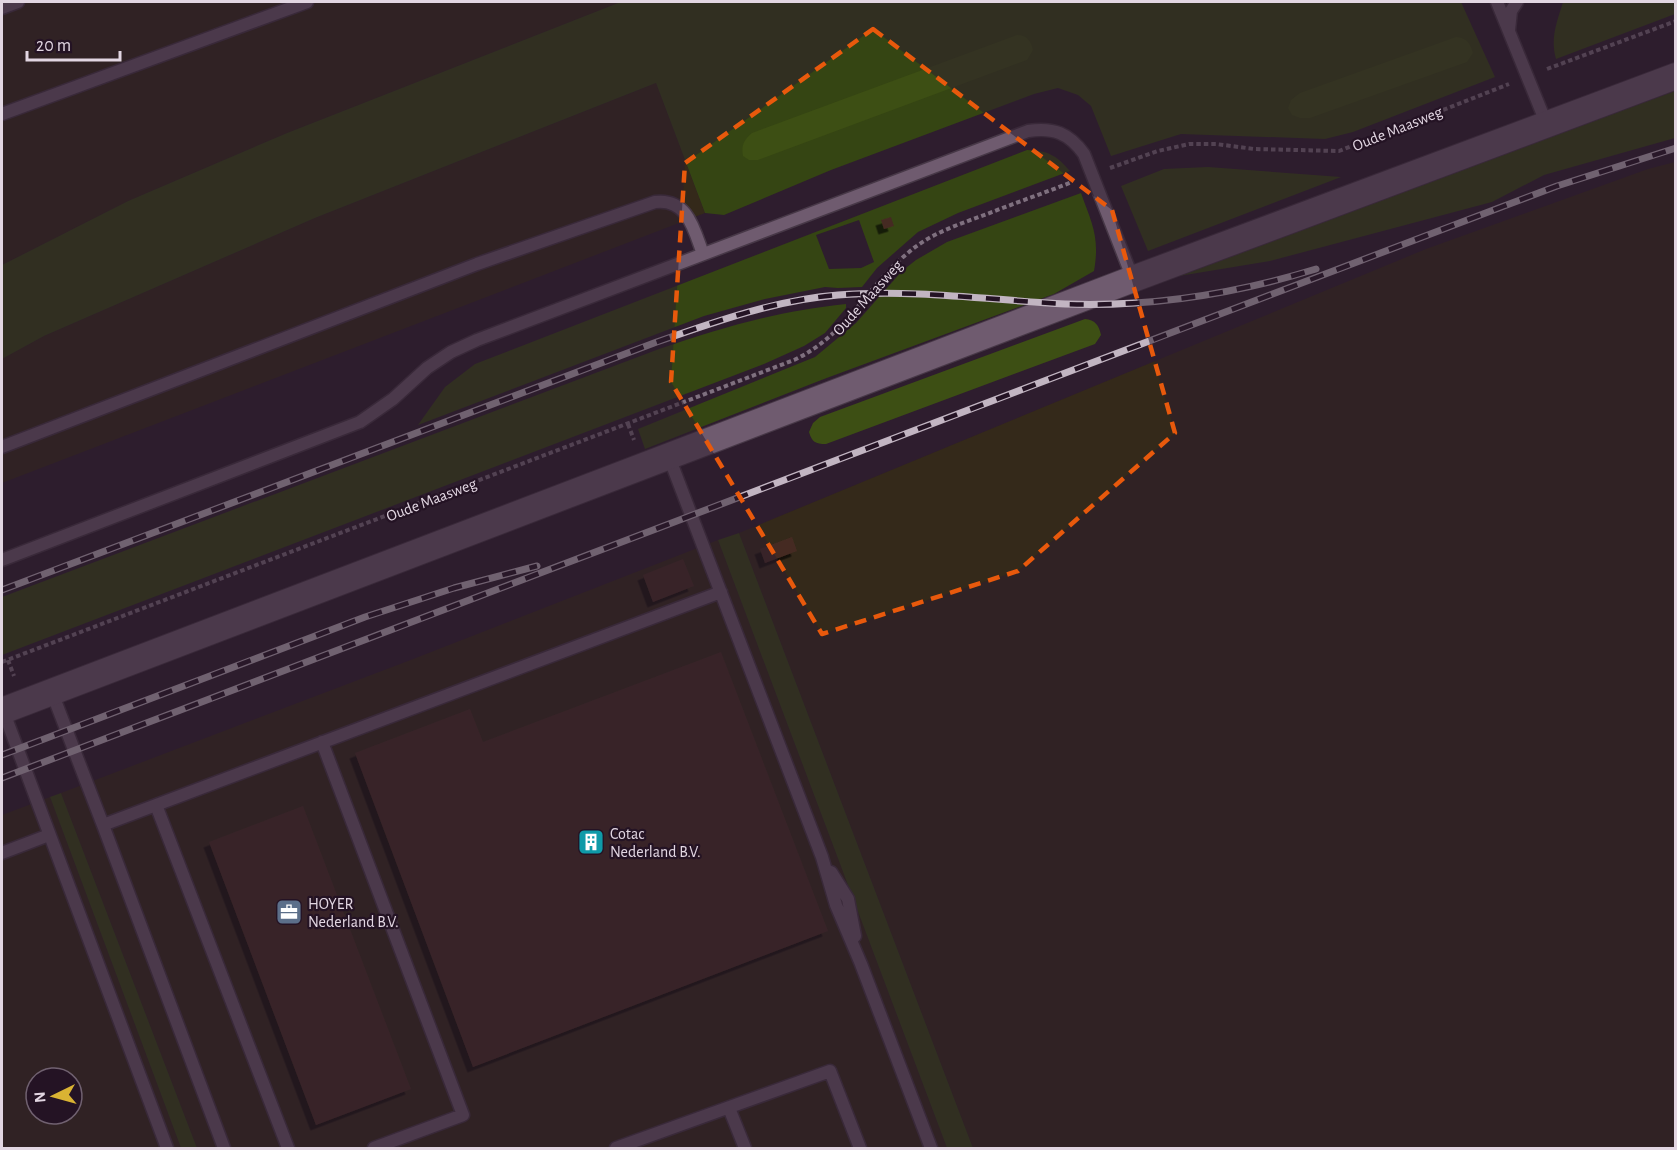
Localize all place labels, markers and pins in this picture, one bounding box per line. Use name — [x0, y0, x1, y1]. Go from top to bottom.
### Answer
place label: Cotac Nederland B.V. — [610, 826, 701, 860]
building icon: Cotac Nederland B.V. — [576, 827, 606, 857]
place label: HOYER Nederland B.V. — [308, 896, 399, 930]
office icon: HOYER Nederland B.V. — [274, 897, 304, 927]

